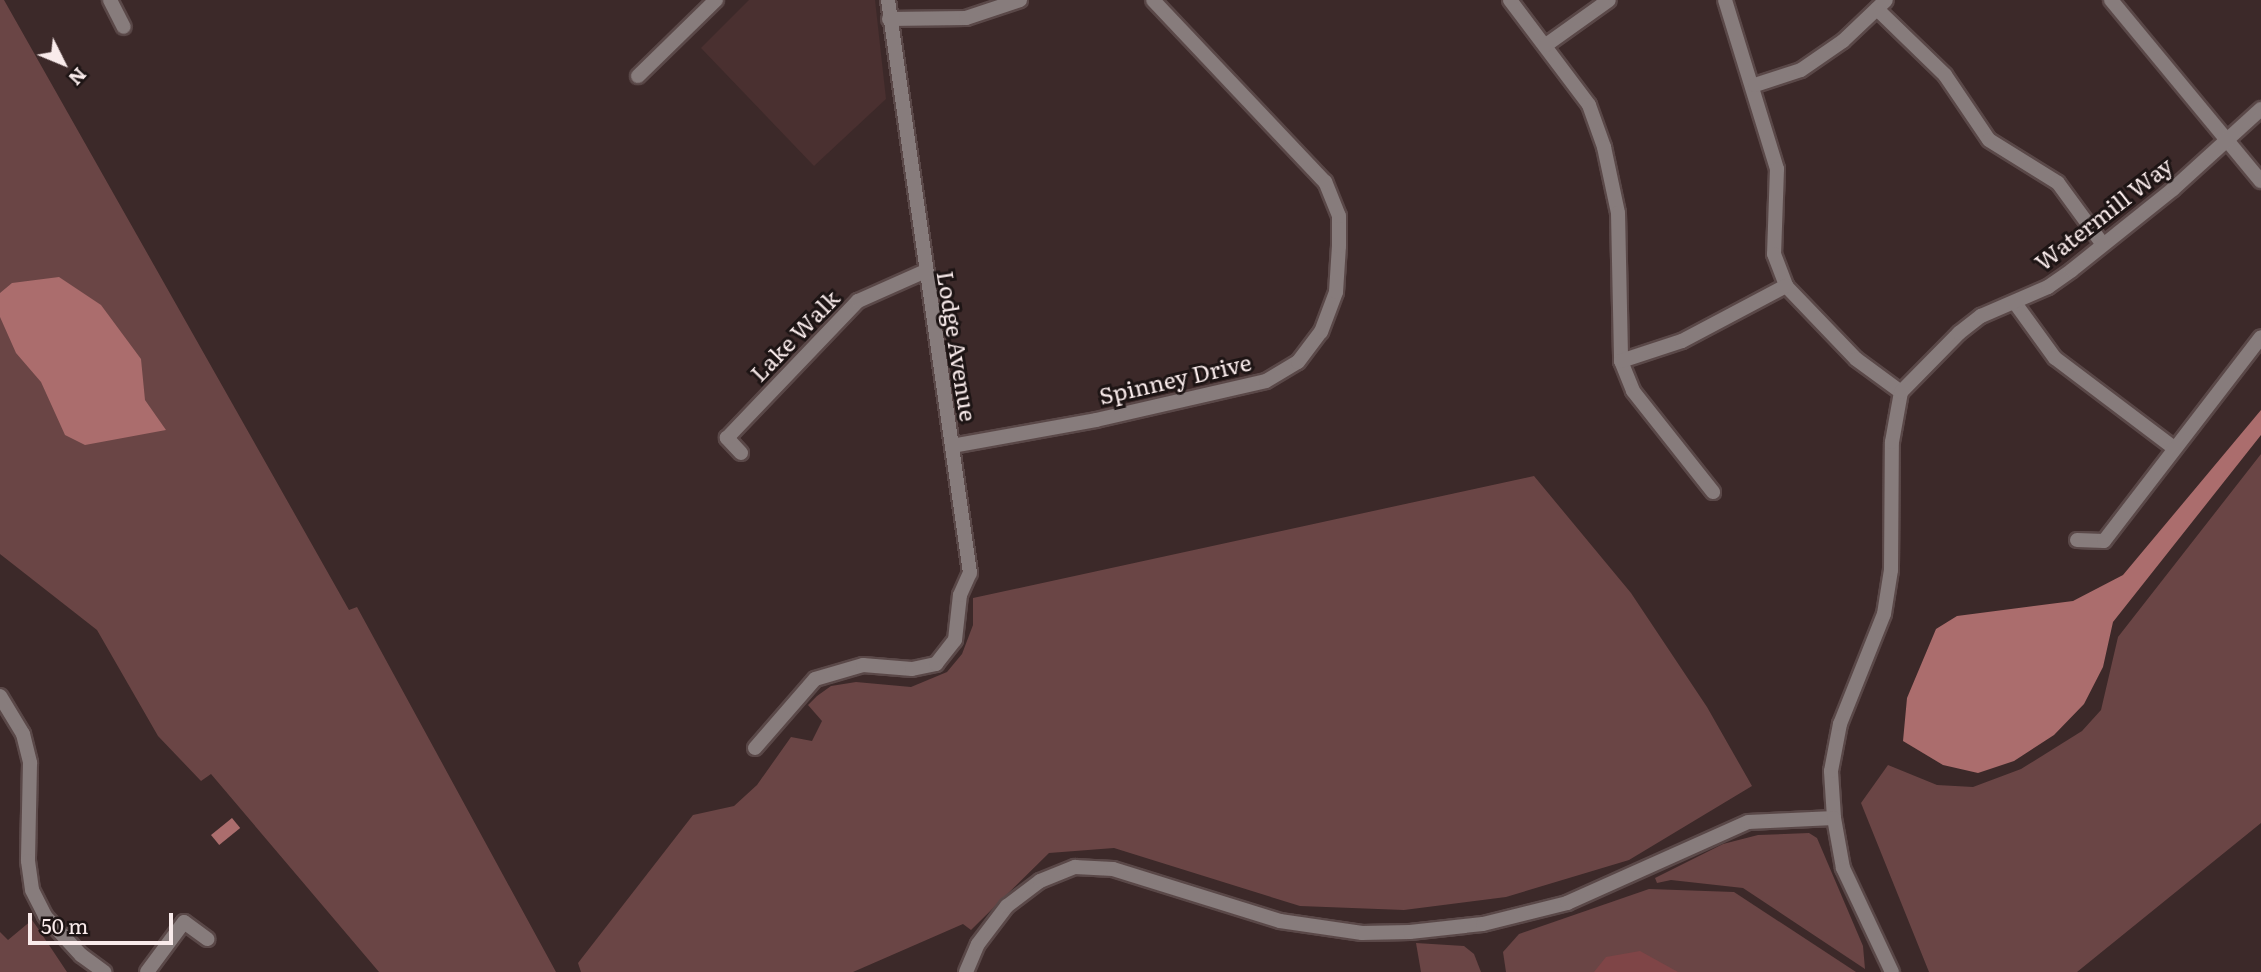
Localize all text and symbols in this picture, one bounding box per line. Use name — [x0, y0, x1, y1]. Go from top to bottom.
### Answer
north arrow — [28, 28, 98, 98]
text: N — [63, 62, 94, 93]
street label: Watermill Way — [2029, 151, 2177, 275]
street label: Lodge Avenue — [932, 269, 984, 423]
street label: Lake Walk — [744, 284, 844, 386]
street label: Spinney Drive — [1096, 347, 1254, 409]
scale bar — [32, 898, 177, 942]
text: 50 m — [41, 909, 88, 940]

